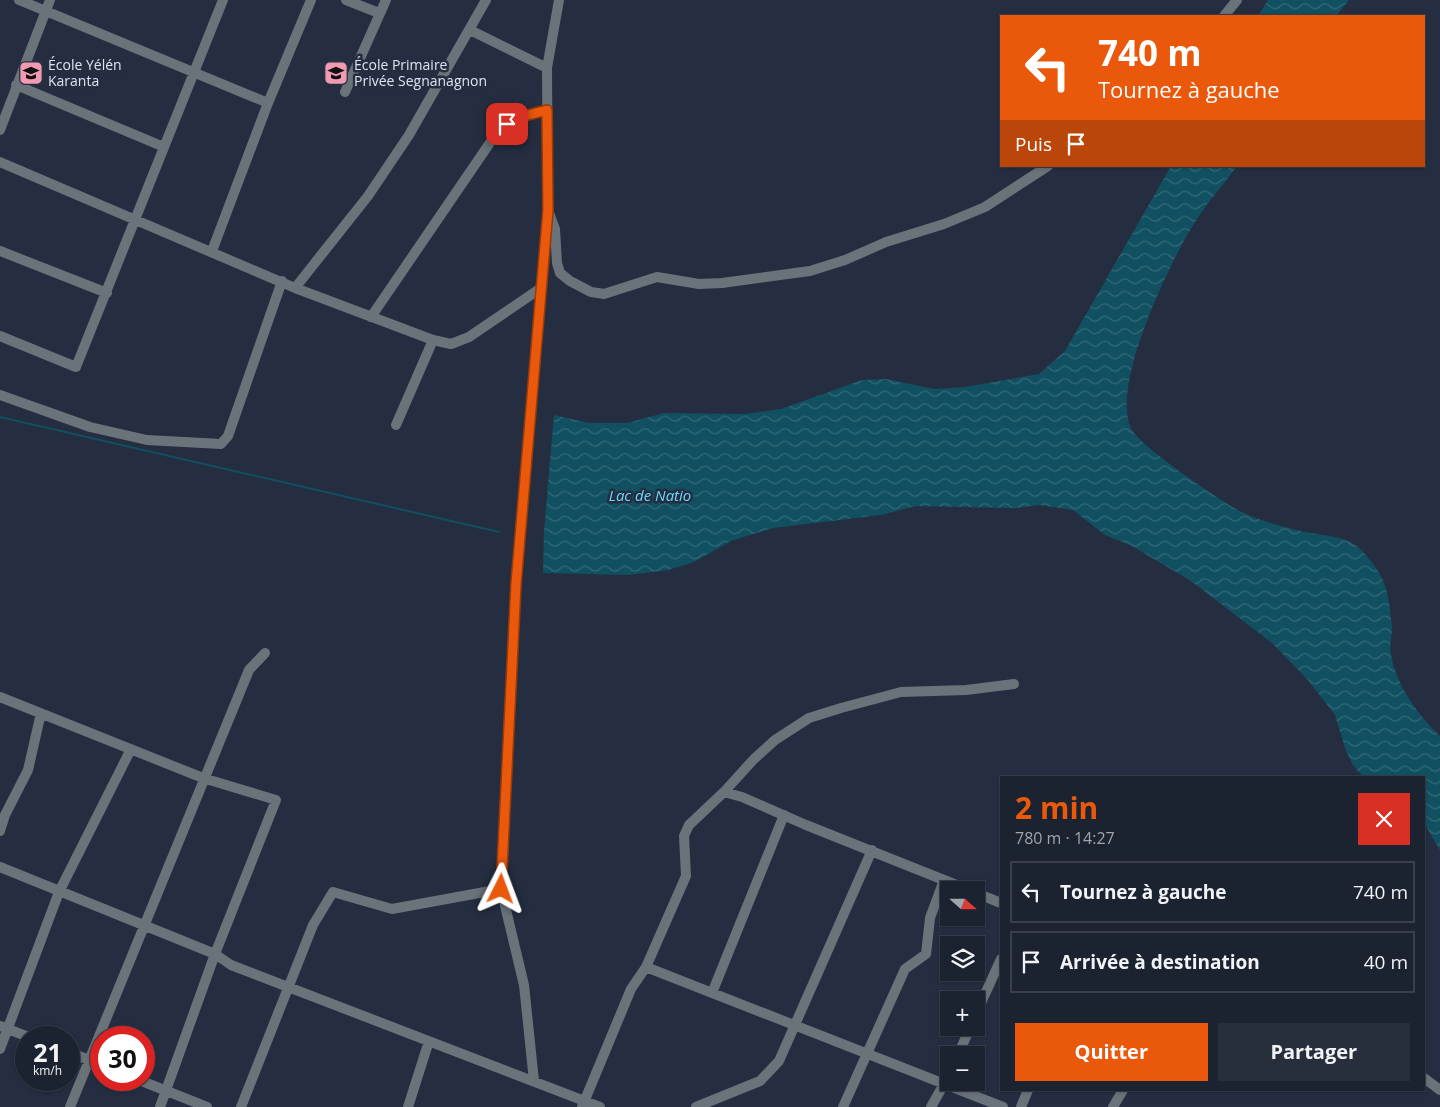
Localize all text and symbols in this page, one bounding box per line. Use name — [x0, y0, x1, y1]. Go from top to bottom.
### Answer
text: 740 m — [1098, 29, 1202, 76]
icon: left — [1015, 35, 1080, 100]
place label: École Yélén Karanta — [48, 55, 122, 90]
place label: École Primaire Privée Segnanagnon — [354, 55, 487, 90]
school or university icon: École Yélén Karanta — [18, 60, 44, 86]
school or university icon: École Primaire Privée Segnanagnon — [323, 60, 349, 86]
text: Tournez à gauche — [1098, 74, 1280, 104]
pin — [486, 103, 528, 145]
icon: arrive — [493, 110, 521, 138]
icon: arrive — [1062, 130, 1090, 158]
text: Puis — [1015, 131, 1052, 157]
water label: Lac de Natio — [609, 485, 691, 505]
text: 2 min — [1015, 787, 1098, 828]
button: close — [1358, 793, 1410, 845]
text: 780 m · 14:27 — [1015, 827, 1115, 849]
position arrow — [474, 862, 526, 914]
icon: left — [1017, 878, 1045, 906]
text: Tournez à gauche — [1060, 879, 1226, 905]
text: 740 m — [1353, 879, 1408, 905]
north arrow — [940, 881, 985, 926]
map controls — [940, 881, 985, 1091]
button: layers — [940, 936, 985, 981]
icon: arrive — [1017, 948, 1045, 976]
text: Arrivée à destination — [1060, 949, 1260, 975]
text: 40 m — [1364, 949, 1408, 975]
button: + — [940, 991, 985, 1036]
button: Quitter — [1015, 1023, 1208, 1081]
button: Partager — [1218, 1023, 1410, 1081]
speed limit sign: 30 — [90, 1026, 155, 1091]
text: 21 — [33, 1035, 62, 1069]
button: − — [940, 1046, 985, 1091]
text: km/h — [33, 1062, 62, 1079]

